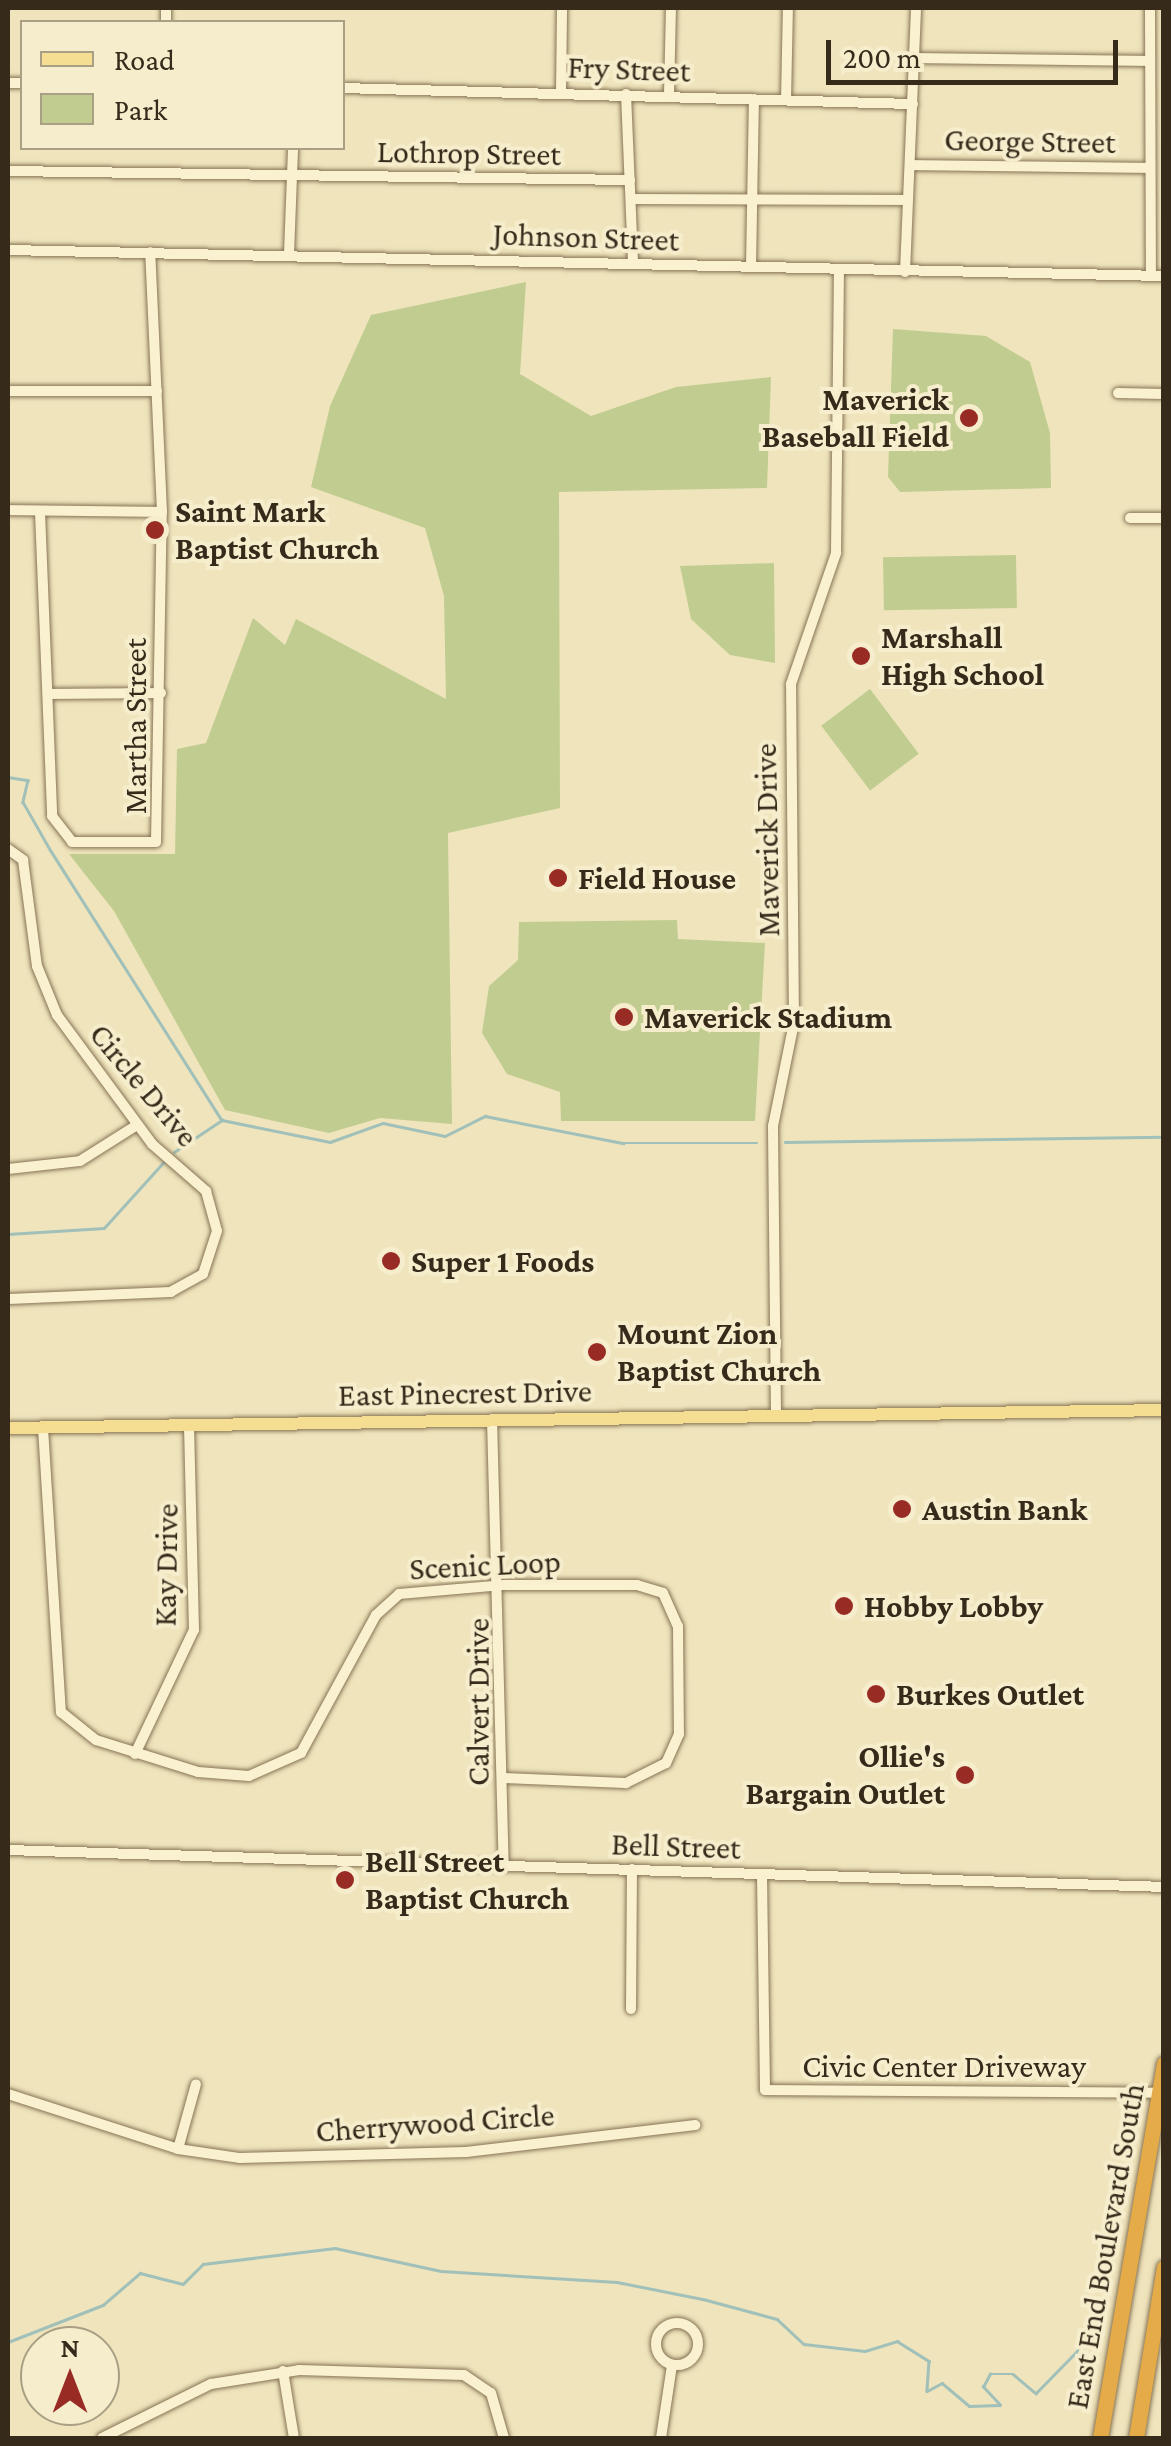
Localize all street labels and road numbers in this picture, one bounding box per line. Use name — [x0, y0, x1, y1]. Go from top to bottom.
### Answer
street label: Fry Street — [567, 48, 691, 90]
street label: George Street — [944, 120, 1116, 162]
street label: Lothrop Street — [377, 132, 561, 174]
street label: Johnson Street — [492, 215, 680, 259]
street label: Martha Street — [116, 638, 154, 814]
street label: Maverick Drive — [746, 743, 788, 937]
street label: Circle Drive — [81, 1016, 207, 1154]
street label: East Pinecrest Drive — [338, 1372, 592, 1414]
street label: Kay Drive — [146, 1503, 186, 1627]
street label: Scenic Loop — [408, 1542, 562, 1588]
street label: Calvert Drive — [459, 1618, 497, 1786]
street label: Bell Street — [611, 1825, 741, 1867]
street label: Civic Center Driveway — [802, 2047, 1086, 2085]
street label: East End Boulevard South — [1057, 2080, 1153, 2412]
street label: Cherrywood Circle — [314, 2095, 556, 2151]

